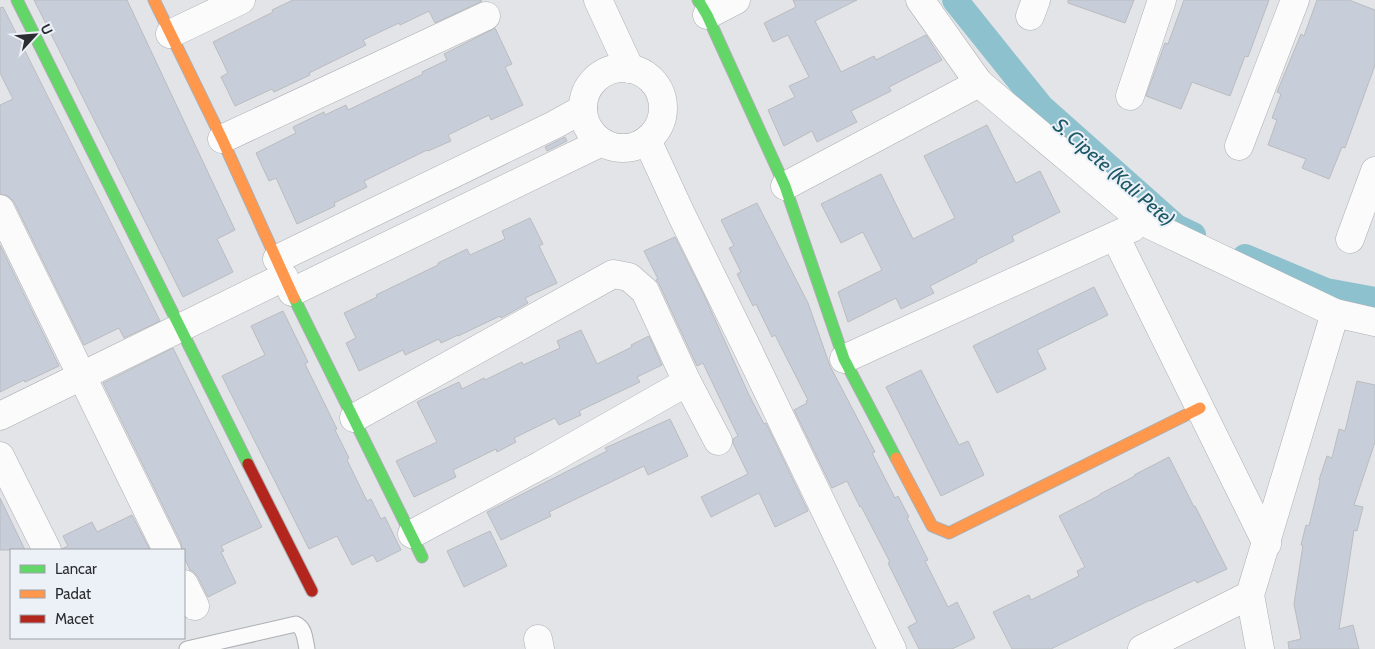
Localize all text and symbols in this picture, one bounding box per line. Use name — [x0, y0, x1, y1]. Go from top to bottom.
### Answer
north arrow — [10, 10, 60, 60]
text: U — [36, 21, 57, 38]
water label: S. Cipete (Kali Pete) — [1048, 113, 1180, 231]
legend — [10, 549, 185, 639]
text: Lancar — [55, 560, 97, 578]
text: Padat — [55, 585, 91, 603]
text: Macet — [55, 610, 94, 628]

